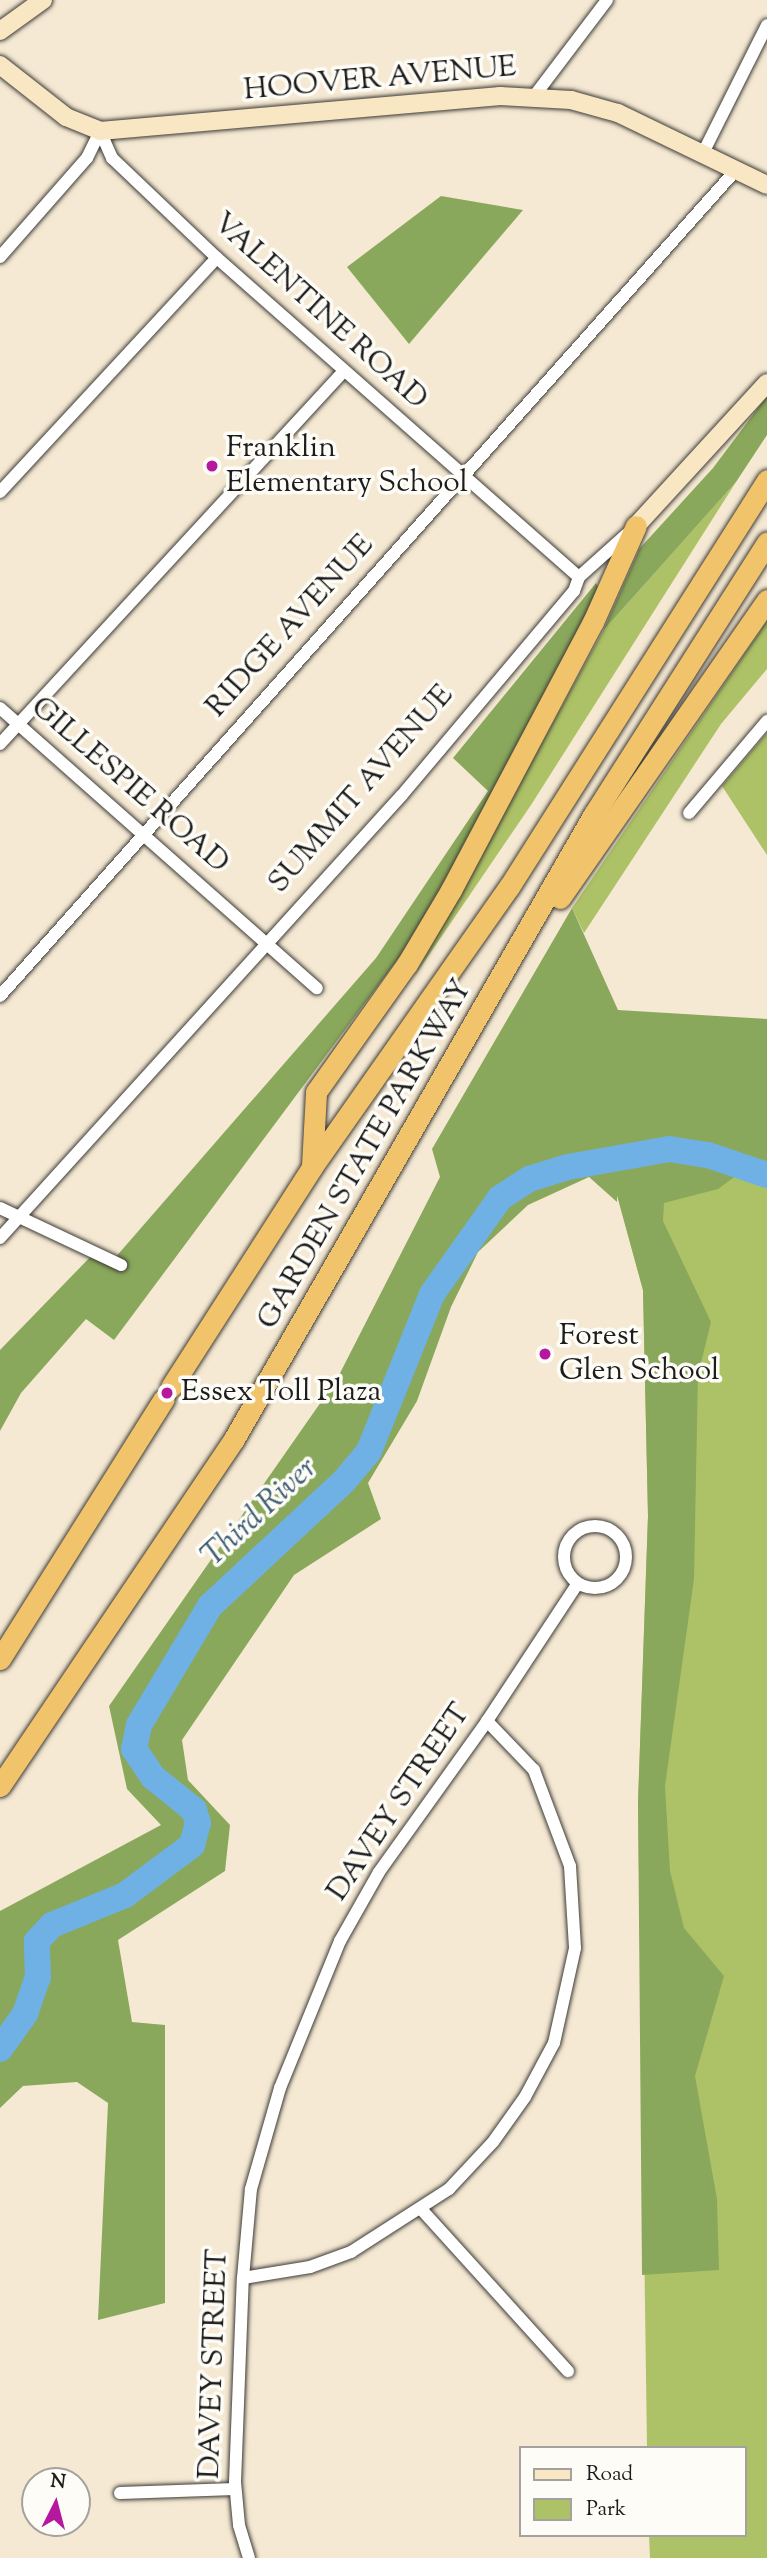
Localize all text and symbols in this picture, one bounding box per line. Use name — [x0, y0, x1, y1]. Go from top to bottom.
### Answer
street label: HOOVER AVENUE — [242, 50, 518, 110]
street label: VALENTINE ROAD — [204, 206, 434, 418]
place label: Franklin Elementary School — [226, 431, 468, 502]
marker: Franklin Elementary School — [204, 458, 220, 474]
street label: RIDGE AVENUE — [200, 528, 382, 726]
street label: SUMMIT AVENUE — [262, 679, 462, 901]
street label: GILLESPIE ROAD — [23, 690, 235, 882]
street label: GARDEN STATE PARKWAY — [251, 974, 481, 1336]
place label: Forest Glen School — [559, 1319, 719, 1390]
marker: Forest Glen School — [537, 1346, 553, 1362]
place label: Essex Toll Plaza — [181, 1375, 381, 1411]
marker: Essex Toll Plaza — [159, 1385, 175, 1401]
water label: Third River — [194, 1450, 326, 1576]
street label: DAVEY STREET — [321, 1697, 479, 1909]
street label: DAVEY STREET — [193, 2248, 237, 2480]
legend — [518, 2446, 746, 2537]
text: Road — [586, 2460, 633, 2490]
north arrow — [21, 2467, 91, 2537]
text: N — [49, 2468, 67, 2497]
text: Park — [586, 2495, 626, 2525]

